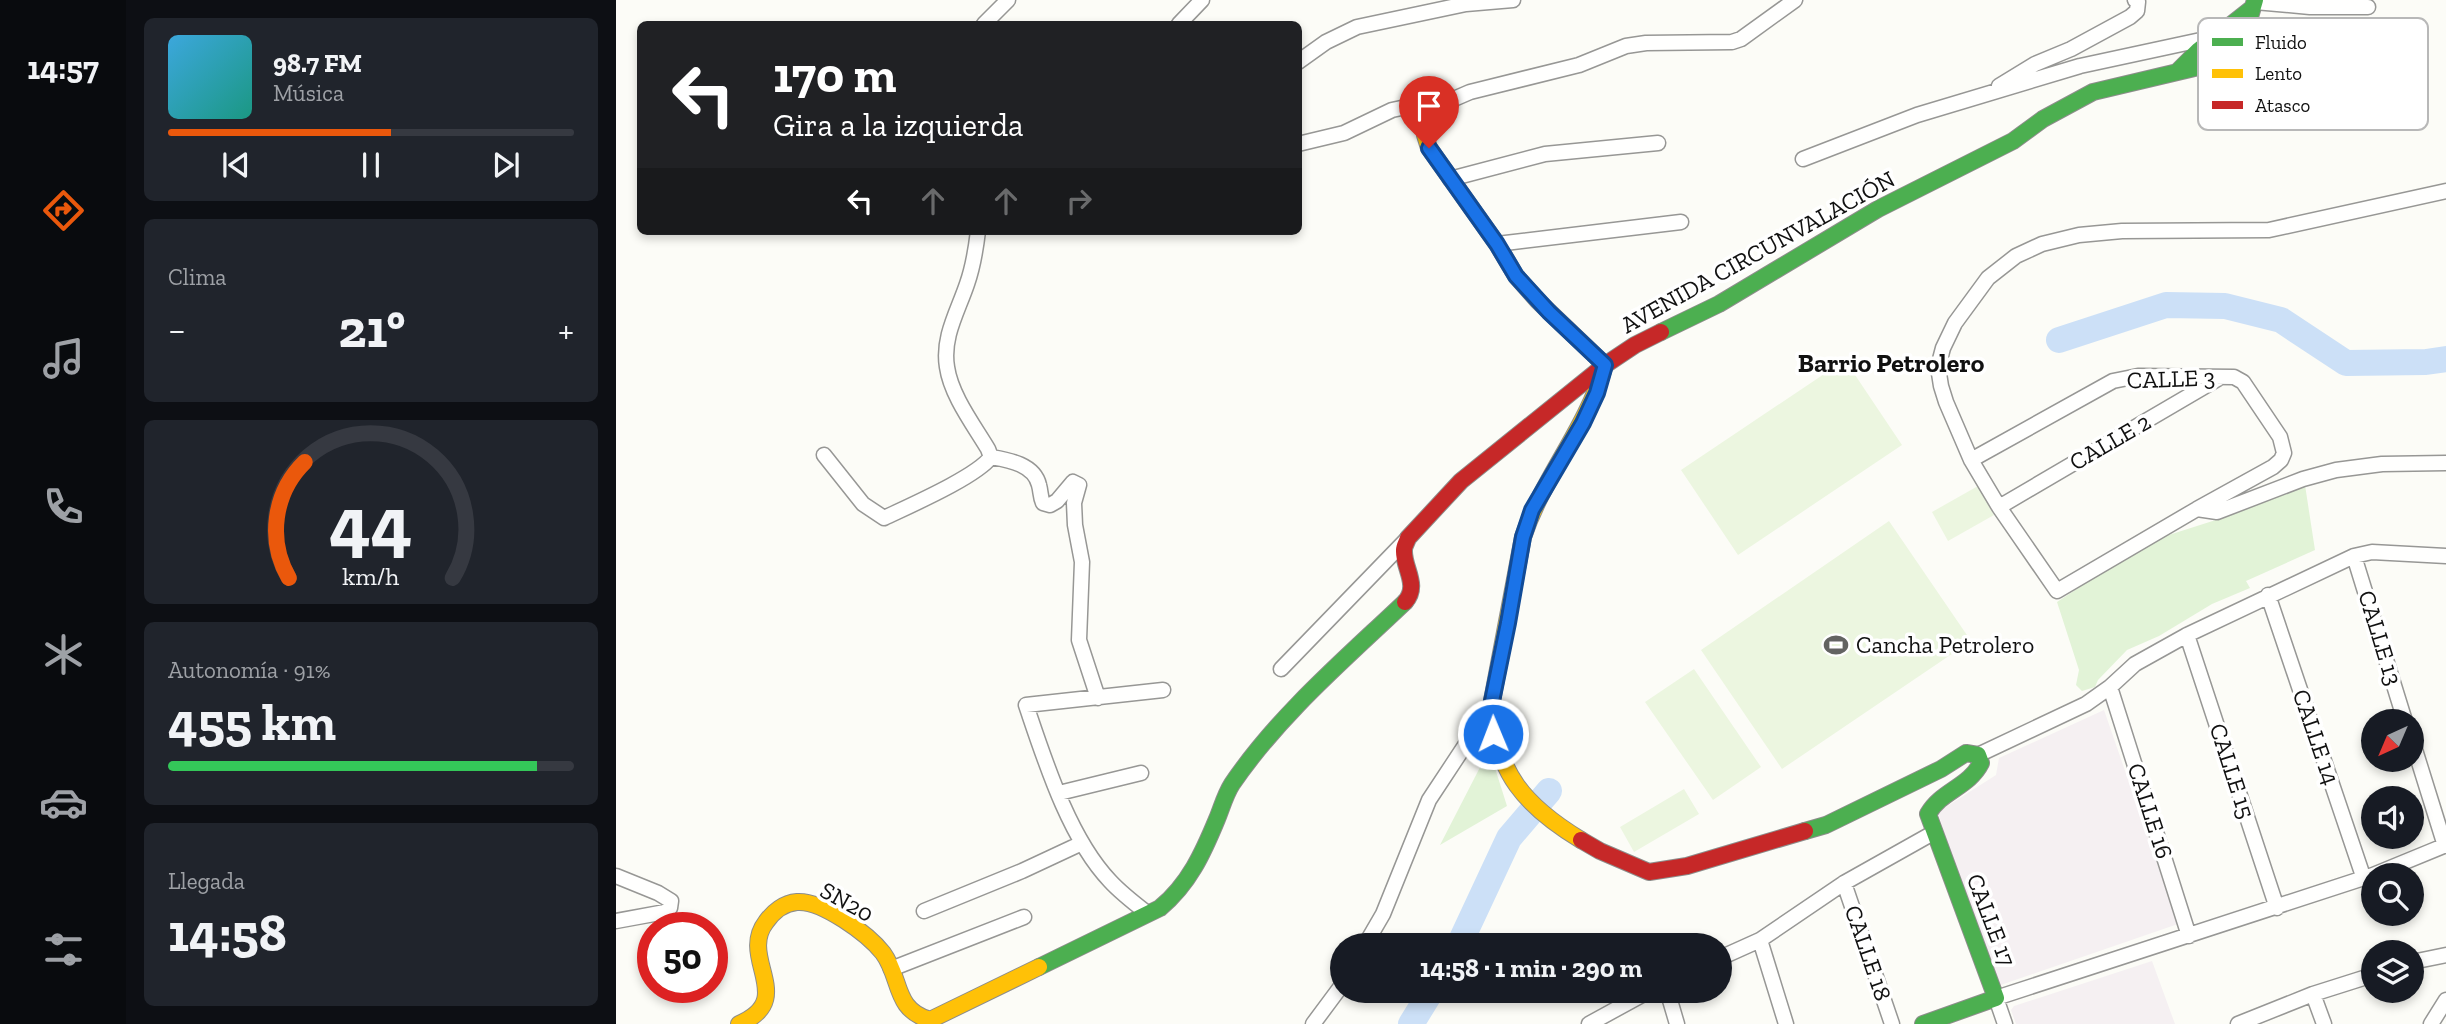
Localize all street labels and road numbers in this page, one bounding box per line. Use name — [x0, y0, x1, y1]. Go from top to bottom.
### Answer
street label: AVENIDA CIRCUNVALACIÓN — [1616, 164, 1900, 339]
street label: CALLE 3 — [2126, 362, 2216, 395]
street label: CALLE 2 — [2064, 407, 2156, 476]
street label: CALLE 13 — [2352, 587, 2409, 689]
street label: CALLE 14 — [2287, 685, 2346, 788]
street label: CALLE 15 — [2203, 720, 2261, 822]
street label: CALLE 16 — [2121, 759, 2180, 862]
street label: CALLE 17 — [1961, 869, 2022, 970]
street label: SN20 — [815, 875, 879, 928]
street label: CALLE 18 — [1839, 901, 1898, 1004]

